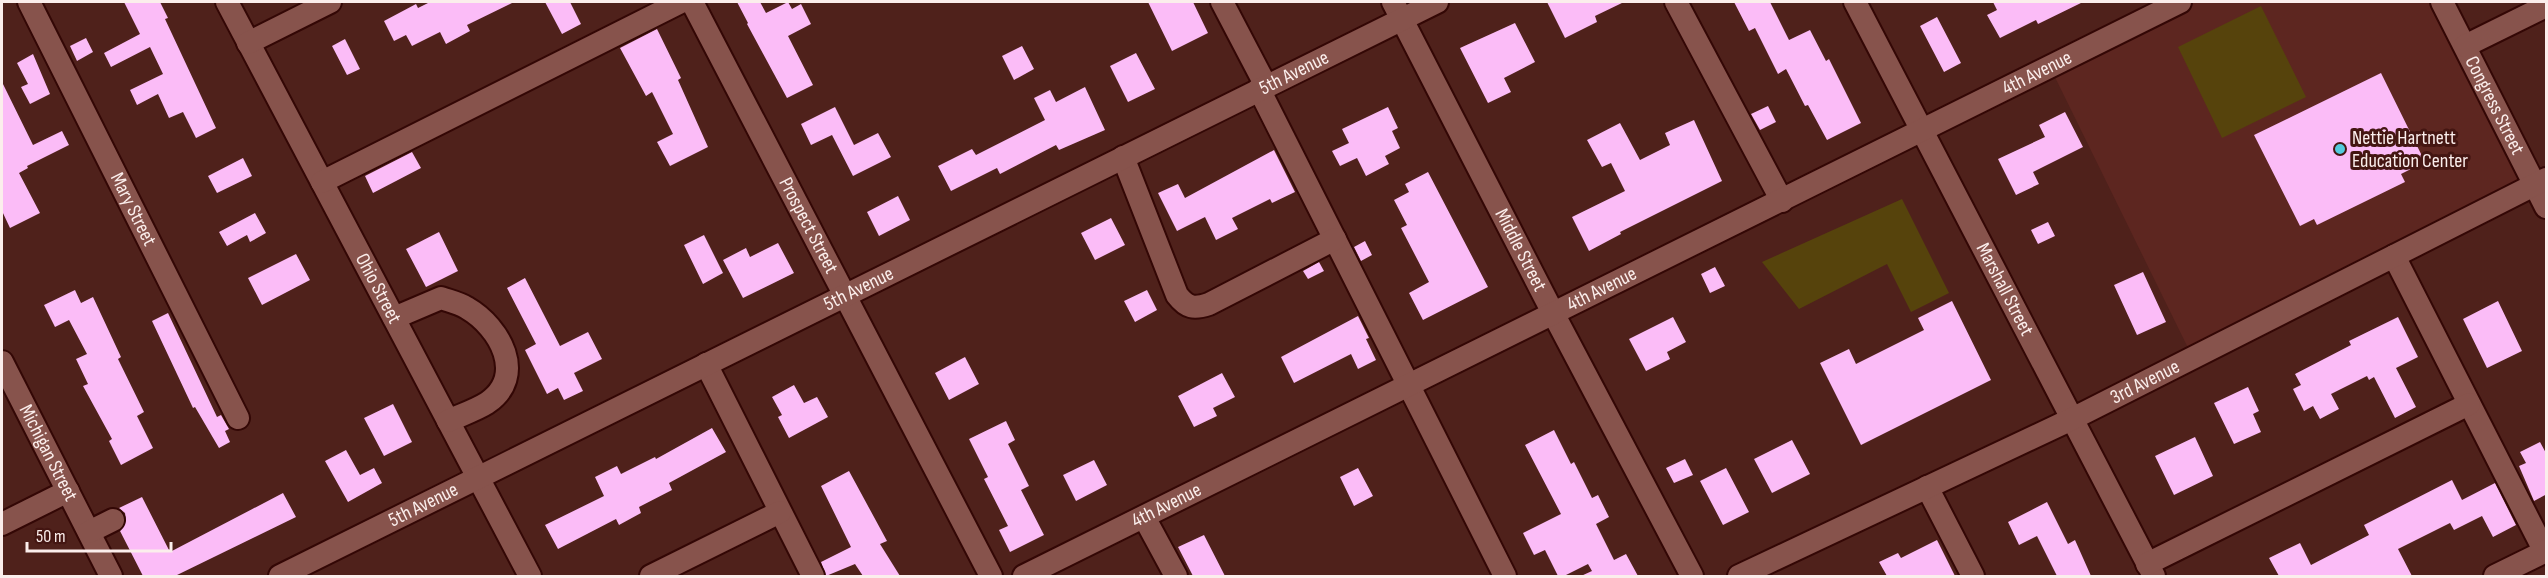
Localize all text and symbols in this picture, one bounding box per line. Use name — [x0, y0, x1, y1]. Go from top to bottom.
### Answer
street label: 5th Avenue — [1255, 46, 1333, 100]
street label: 4th Avenue — [1998, 46, 2076, 100]
street label: Congress Street — [2459, 52, 2529, 159]
place label: Nettie Hartnett Education Center — [2352, 126, 2468, 173]
marker: Nettie Hartnett Education Center — [2333, 142, 2347, 156]
street label: Mary Street — [105, 169, 162, 250]
street label: Prospect Street — [773, 173, 843, 278]
street label: Middle Street — [1489, 205, 1552, 295]
street label: Marshall Street — [1971, 239, 2039, 340]
street label: Ohio Street — [350, 249, 407, 328]
street label: 5th Avenue — [820, 262, 898, 316]
street label: 4th Avenue — [1563, 262, 1641, 317]
street label: 3rd Avenue — [2106, 355, 2184, 410]
street label: Michigan Street — [14, 401, 83, 505]
street label: 5th Avenue — [384, 478, 462, 532]
street label: 4th Avenue — [1127, 478, 1205, 533]
scale bar — [27, 515, 171, 553]
text: 50 m — [36, 526, 66, 547]

